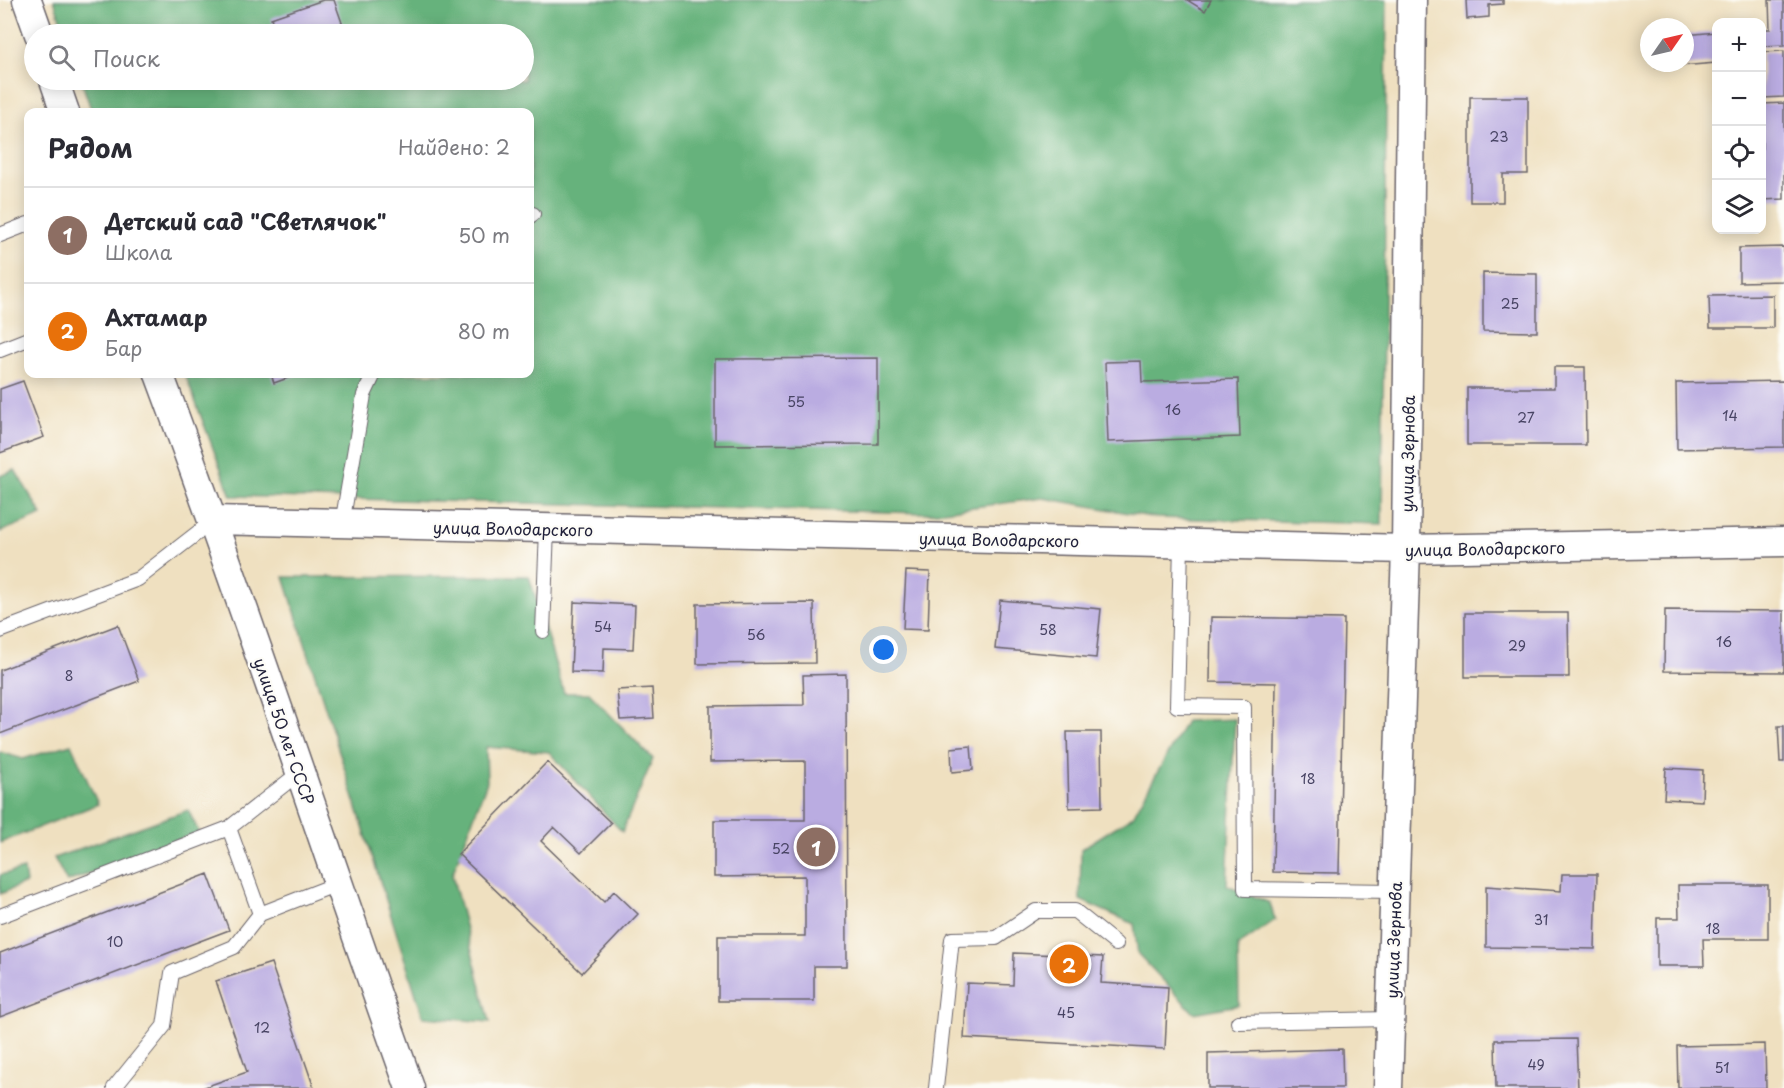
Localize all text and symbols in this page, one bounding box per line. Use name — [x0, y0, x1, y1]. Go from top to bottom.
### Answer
north arrow — [1640, 18, 1694, 72]
map controls — [1712, 18, 1766, 234]
button: + — [1712, 18, 1766, 72]
search box — [24, 24, 534, 90]
icon: search — [45, 41, 78, 74]
text: Поиск — [93, 41, 160, 74]
button: − — [1712, 72, 1766, 126]
house number: 23 — [1490, 126, 1508, 147]
button: locate — [1712, 126, 1766, 180]
text: Рядом — [48, 128, 133, 167]
text: Найдено: 2 — [398, 132, 510, 162]
button: layers — [1712, 180, 1766, 234]
text: Детский сад "Светлячок" — [105, 204, 386, 237]
text: 1 — [63, 220, 72, 250]
text: 50 m — [458, 220, 510, 250]
text: Школа — [105, 237, 172, 267]
house number: 25 — [1501, 293, 1519, 314]
text: Ахтамар — [105, 300, 208, 333]
text: 2 — [60, 316, 75, 346]
text: 80 m — [458, 316, 510, 346]
text: Бар — [105, 333, 142, 363]
house number: 55 — [787, 391, 805, 412]
street label: улица Зернова — [1394, 395, 1420, 513]
house number: 16 — [1165, 399, 1181, 420]
house number: 14 — [1722, 405, 1738, 426]
house number: 27 — [1517, 407, 1535, 428]
street label: улица Володарского — [433, 515, 593, 541]
street label: улица Володарского — [919, 526, 1079, 552]
street label: улица Володарского — [1405, 535, 1565, 561]
house number: 54 — [594, 616, 612, 637]
house number: 58 — [1039, 619, 1057, 640]
house number: 56 — [747, 624, 766, 645]
house number: 16 — [1716, 631, 1732, 652]
your location — [869, 635, 898, 664]
house number: 29 — [1508, 635, 1526, 656]
street label: улица 50 лет СССР — [249, 654, 321, 808]
house number: 8 — [65, 665, 73, 686]
house number: 18 — [1300, 768, 1316, 789]
pin: 1 — [796, 824, 836, 870]
house number: 52 — [772, 838, 790, 859]
street label: улица Зернова — [1379, 881, 1407, 999]
house number: 31 — [1534, 909, 1548, 930]
house number: 18 — [1705, 918, 1721, 939]
house number: 10 — [107, 931, 123, 952]
pin: 2 — [1050, 942, 1088, 986]
house number: 45 — [1057, 1002, 1075, 1023]
house number: 12 — [254, 1017, 270, 1038]
house number: 49 — [1527, 1054, 1545, 1075]
house number: 51 — [1715, 1057, 1729, 1078]

